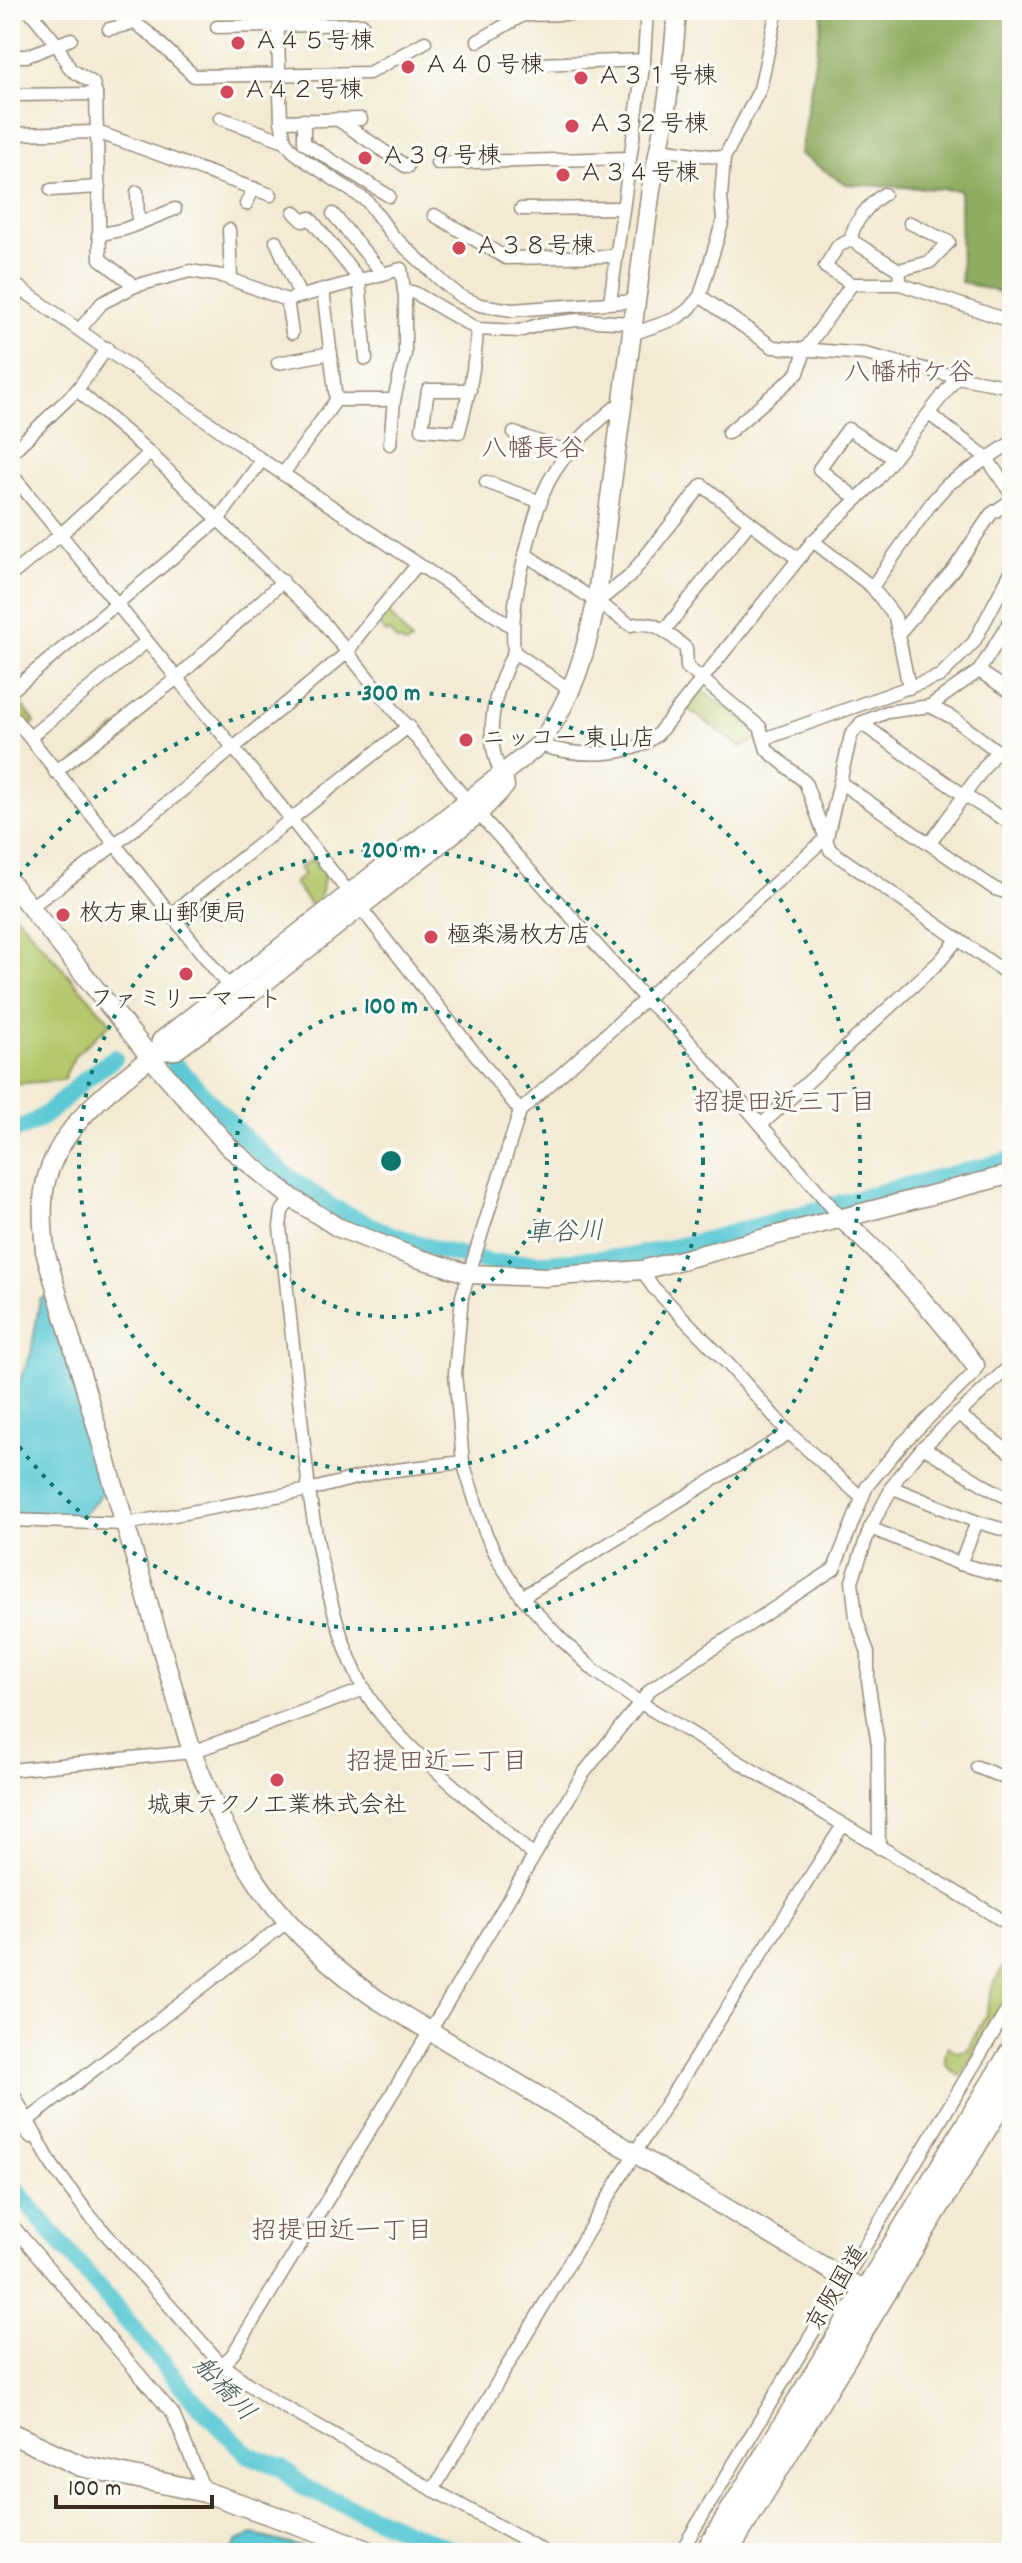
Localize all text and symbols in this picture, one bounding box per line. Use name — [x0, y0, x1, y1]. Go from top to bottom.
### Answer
place label: Ａ４５号棟 — [254, 26, 374, 60]
marker: Ａ４５号棟 — [229, 34, 247, 52]
place label: Ａ４０号棟 — [424, 50, 544, 84]
marker: Ａ４０号棟 — [399, 58, 417, 76]
place label: Ａ３１号棟 — [597, 61, 717, 95]
marker: Ａ３１号棟 — [572, 69, 590, 87]
place label: Ａ４２号棟 — [243, 75, 363, 109]
marker: Ａ４２号棟 — [218, 83, 236, 101]
place label: Ａ３２号棟 — [588, 109, 708, 143]
marker: Ａ３２号棟 — [563, 117, 581, 135]
place label: Ａ３９号棟 — [381, 141, 501, 175]
marker: Ａ３９号棟 — [356, 149, 374, 167]
place label: Ａ３４号棟 — [579, 158, 699, 192]
marker: Ａ３４号棟 — [554, 166, 572, 184]
place label: Ａ３８号棟 — [475, 231, 595, 265]
marker: Ａ３８号棟 — [450, 239, 468, 257]
district label: 八幡柿ケ谷 — [844, 356, 974, 393]
district label: 八幡長谷 — [481, 432, 585, 469]
text: 300 m — [362, 678, 420, 712]
place label: ニッコー 東山店 — [482, 723, 656, 757]
marker: ニッコー 東山店 — [457, 731, 475, 749]
text: 200 m — [362, 835, 420, 869]
place label: 枚方東山郵便局 — [79, 898, 247, 932]
marker: 枚方東山郵便局 — [54, 906, 72, 924]
place label: 極楽湯枚方店 — [447, 920, 591, 954]
marker: 極楽湯枚方店 — [422, 928, 440, 946]
marker: ファミリーマート — [177, 965, 195, 983]
place label: ファミリーマート — [90, 984, 282, 1018]
text: 100 m — [364, 991, 418, 1025]
district label: 招提田近三丁目 — [694, 1086, 876, 1123]
centre of rings — [377, 1147, 405, 1175]
water label: 車谷川 — [525, 1214, 605, 1254]
district label: 招提田近二丁目 — [346, 1745, 528, 1782]
marker: 城東テクノ工業株式会社 — [268, 1771, 286, 1789]
place label: 城東テクノ工業株式会社 — [147, 1790, 407, 1824]
district label: 招提田近一丁目 — [251, 2214, 433, 2251]
street label: 京阪国道 — [799, 2239, 877, 2339]
water label: 船橋川 — [183, 2349, 263, 2431]
scale bar — [56, 2459, 212, 2509]
text: 100 m — [68, 2473, 121, 2507]

